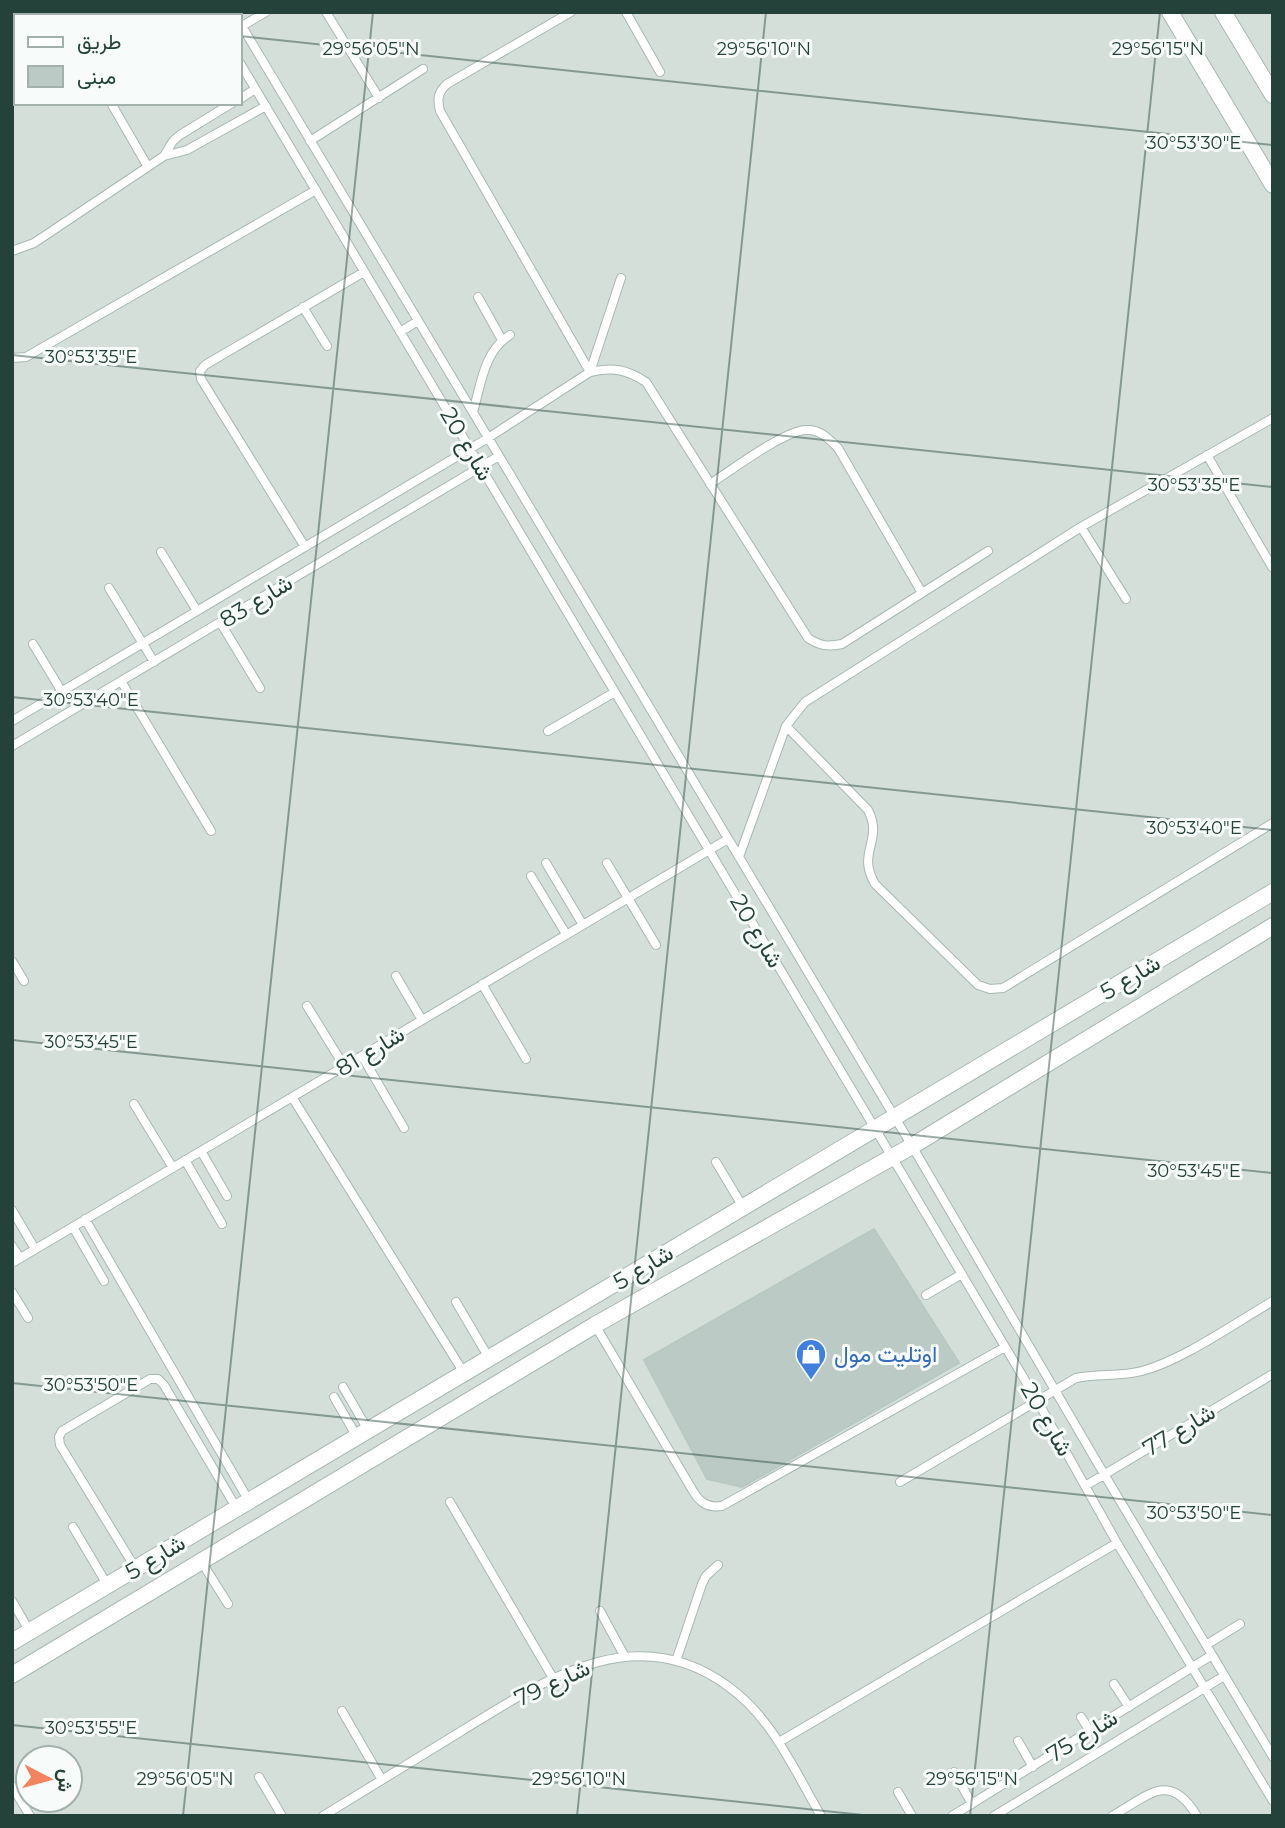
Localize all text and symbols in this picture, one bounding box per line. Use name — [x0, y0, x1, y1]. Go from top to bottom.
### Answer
legend — [14, 14, 242, 105]
text: طريق — [77, 29, 122, 55]
text: 29°56'05"N — [322, 38, 420, 60]
text: 29°56'10"N — [717, 38, 811, 60]
text: 29°56'15"N — [1112, 38, 1204, 60]
text: مبنى — [77, 64, 116, 89]
text: 30°53'30"E — [1147, 132, 1241, 154]
text: 30°53'35"E — [45, 346, 137, 368]
street label: شارع 20 — [433, 402, 500, 487]
text: 30°53'35"E — [1148, 474, 1240, 496]
street label: شارع 83 — [215, 568, 299, 635]
text: 30°53'40"E — [43, 689, 139, 711]
text: 30°53'40"E — [1146, 817, 1242, 839]
street label: شارع 20 — [723, 889, 790, 974]
street label: شارع 5 — [1095, 948, 1166, 1008]
street label: شارع 81 — [331, 1020, 411, 1084]
text: 30°53'45"E — [44, 1031, 138, 1053]
text: 30°53'45"E — [1147, 1160, 1241, 1182]
street label: شارع 5 — [608, 1238, 679, 1298]
shop icon: اوتليت مول — [794, 1337, 828, 1381]
place label: اوتليت مول — [834, 1340, 937, 1369]
text: 30°53'50"E — [44, 1374, 138, 1396]
street label: شارع 20 — [1013, 1377, 1079, 1462]
street label: شارع 77 — [1138, 1398, 1221, 1464]
text: 30°53'50"E — [1147, 1502, 1241, 1524]
street label: شارع 5 — [120, 1528, 191, 1588]
street label: شارع 79 — [510, 1653, 595, 1714]
street label: شارع 75 — [1041, 1703, 1124, 1770]
text: 30°53'55"E — [45, 1717, 137, 1739]
north arrow — [14, 1744, 84, 1814]
text: ش — [53, 1768, 78, 1793]
text: 29°56'05"N — [136, 1768, 234, 1790]
text: 29°56'10"N — [532, 1768, 626, 1790]
text: 29°56'15"N — [926, 1768, 1018, 1790]

